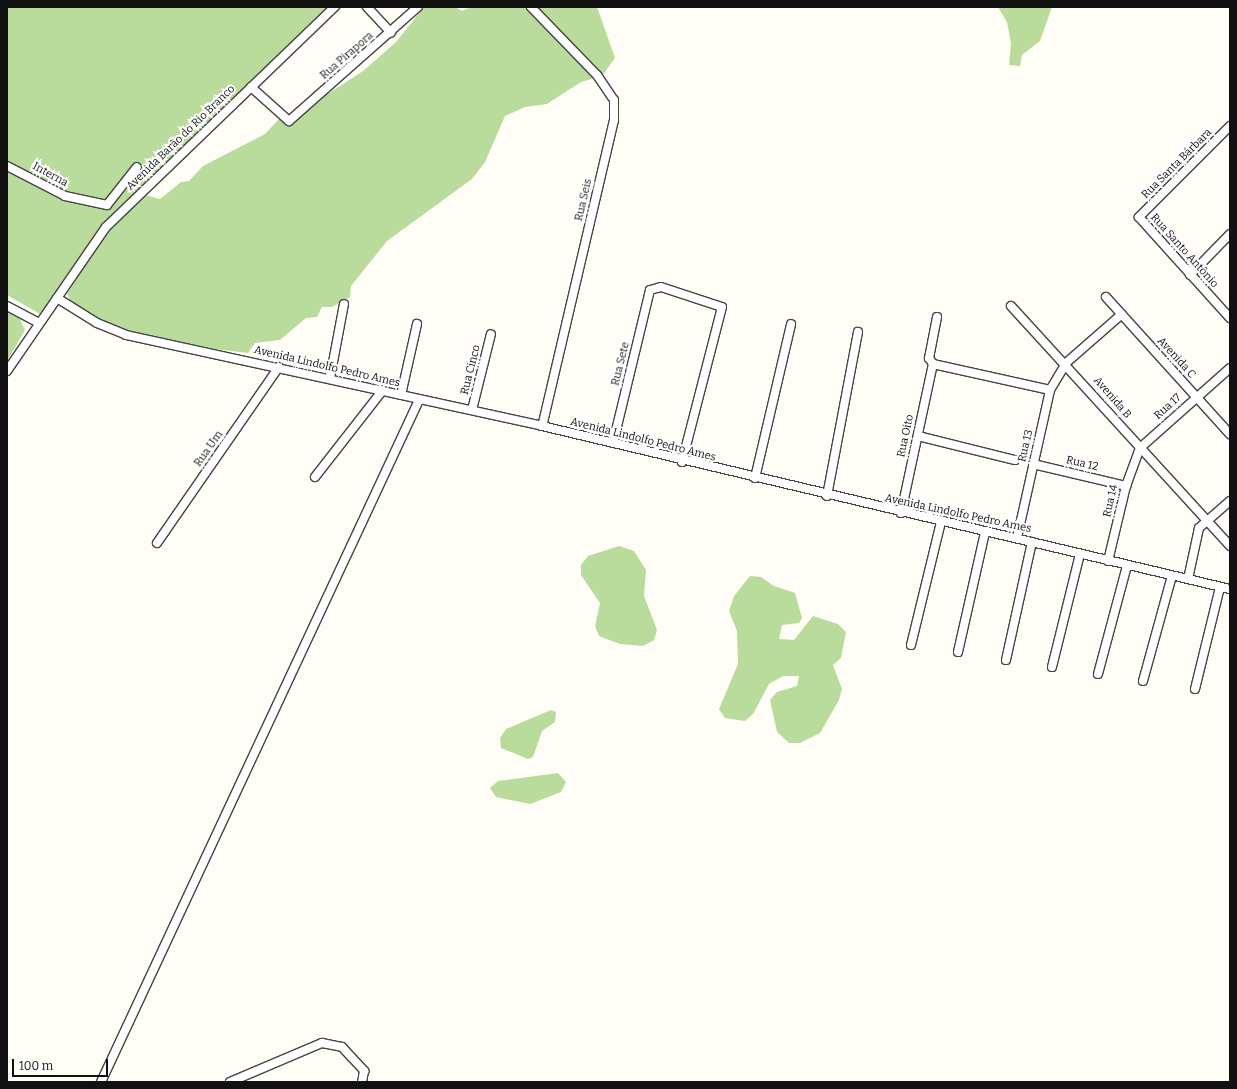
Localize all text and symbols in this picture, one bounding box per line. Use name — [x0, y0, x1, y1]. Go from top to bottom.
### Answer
street label: Rua Pirapora — [318, 29, 376, 83]
street label: Avenida Barão do Rio Branco — [124, 83, 238, 193]
street label: Rua Santa Bárbara — [1139, 126, 1215, 202]
street label: Interna — [30, 160, 70, 190]
street label: Rua Seis — [573, 178, 595, 222]
street label: Rua Santo Antônio — [1147, 211, 1221, 291]
street label: Avenida C — [1154, 335, 1198, 381]
street label: Rua Sete — [609, 341, 633, 387]
street label: Avenida Lindolfo Pedro Ames — [253, 344, 401, 390]
street label: Rua Cinco — [458, 344, 484, 396]
street label: Avenida B — [1090, 374, 1134, 422]
street label: Rua 17 — [1152, 391, 1184, 423]
street label: Rua Oito — [895, 413, 917, 459]
street label: Avenida Lindolfo Pedro Ames — [569, 416, 717, 464]
street label: Rua Um — [192, 428, 226, 470]
street label: Rua 13 — [1016, 429, 1036, 463]
street label: Rua 12 — [1065, 454, 1099, 474]
street label: Rua 14 — [1101, 483, 1121, 519]
street label: Avenida Lindolfo Pedro Ames — [884, 492, 1032, 536]
scale bar — [14, 1051, 110, 1077]
text: 100 m — [19, 1059, 53, 1073]

